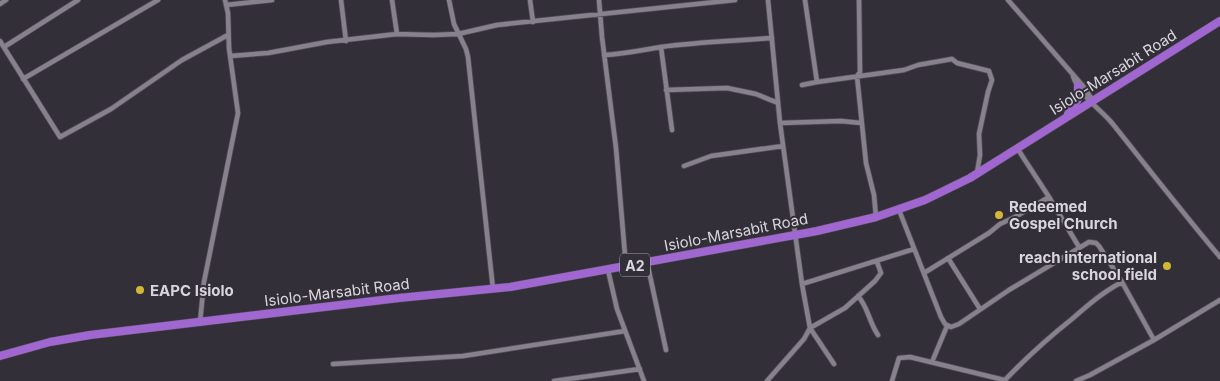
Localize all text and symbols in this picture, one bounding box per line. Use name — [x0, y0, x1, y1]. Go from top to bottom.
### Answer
street label: Isiolo-Marsabit Road — [1046, 25, 1180, 119]
place label: Redeemed Gospel Church — [1009, 197, 1118, 233]
street label: Isiolo-Marsabit Road — [662, 209, 810, 255]
marker: Redeemed Gospel Church — [993, 209, 1005, 221]
place label: reach international school field — [1019, 248, 1157, 284]
road number: A2 — [620, 254, 650, 276]
marker: reach international school field — [1161, 260, 1173, 272]
street label: Isiolo-Marsabit Road — [263, 274, 411, 310]
place label: EAPC Isiolo — [150, 281, 234, 300]
marker: EAPC Isiolo — [134, 284, 146, 296]

